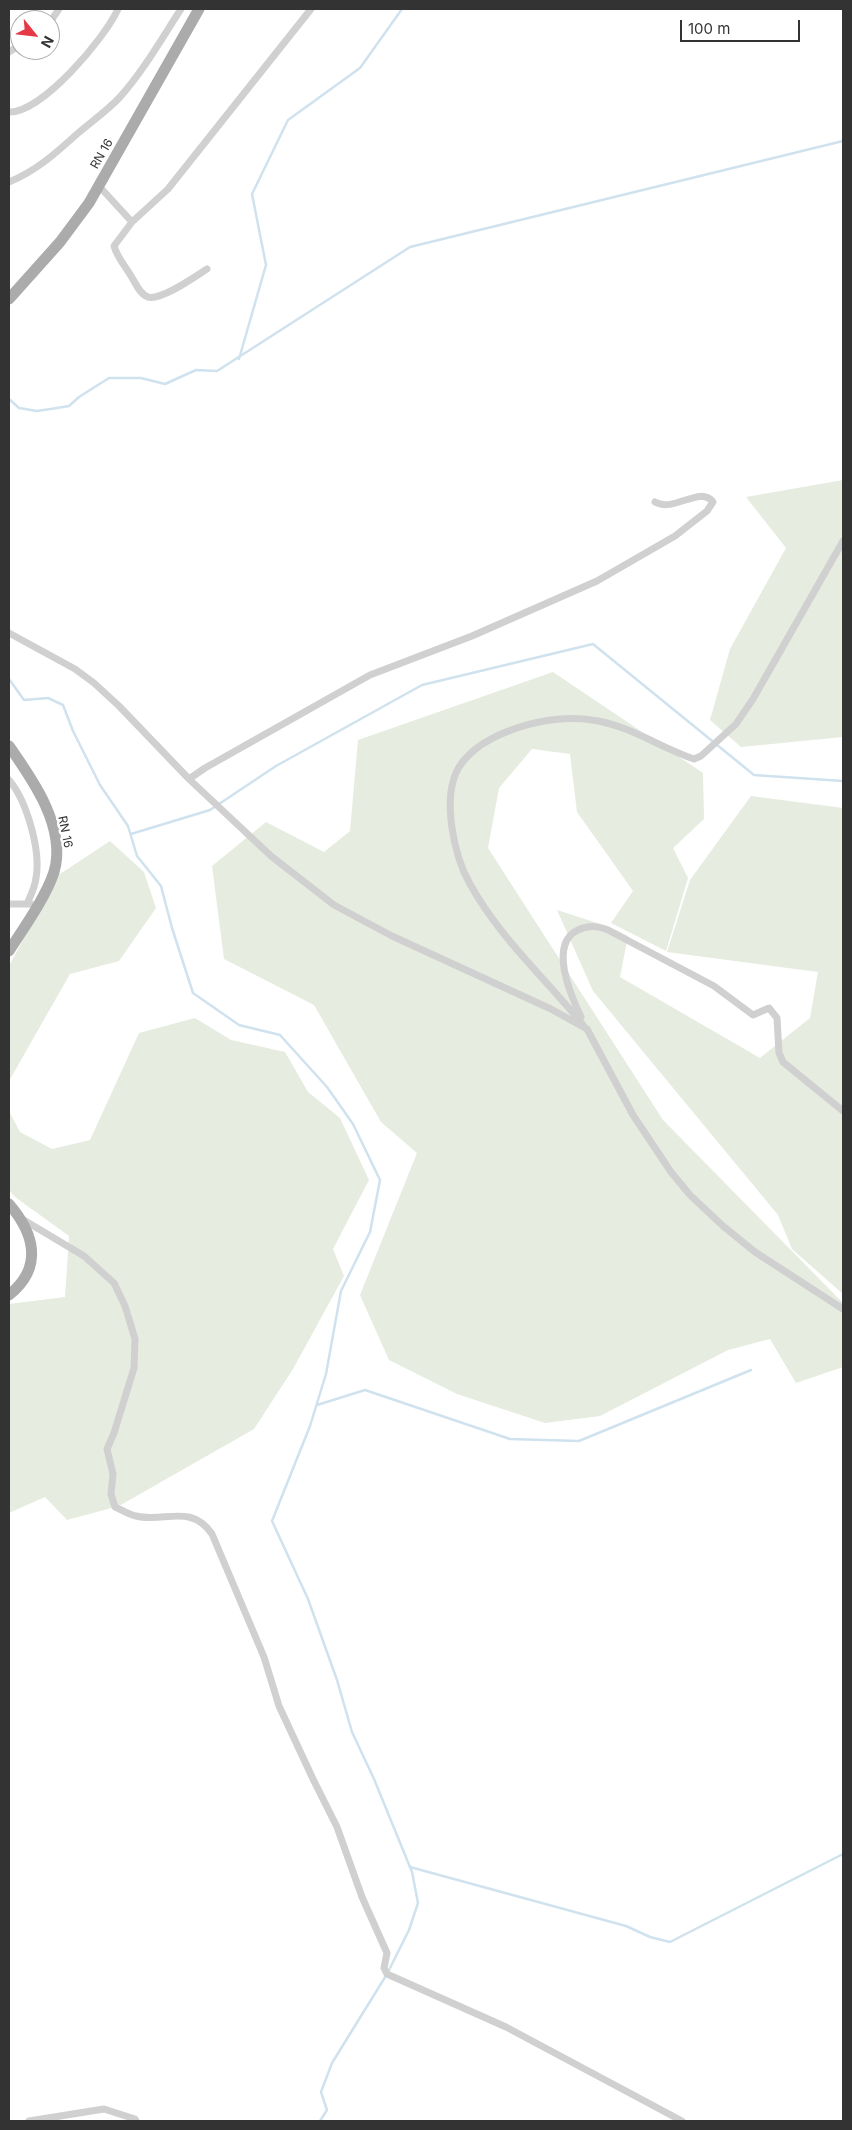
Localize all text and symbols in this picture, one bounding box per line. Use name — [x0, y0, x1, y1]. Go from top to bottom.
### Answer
north arrow — [10, 10, 60, 60]
scale bar — [682, 10, 802, 42]
text: 100 m — [688, 19, 730, 38]
text: N — [38, 33, 58, 51]
street label: RN 16 — [88, 136, 116, 172]
street label: RN 16 — [55, 815, 75, 849]

